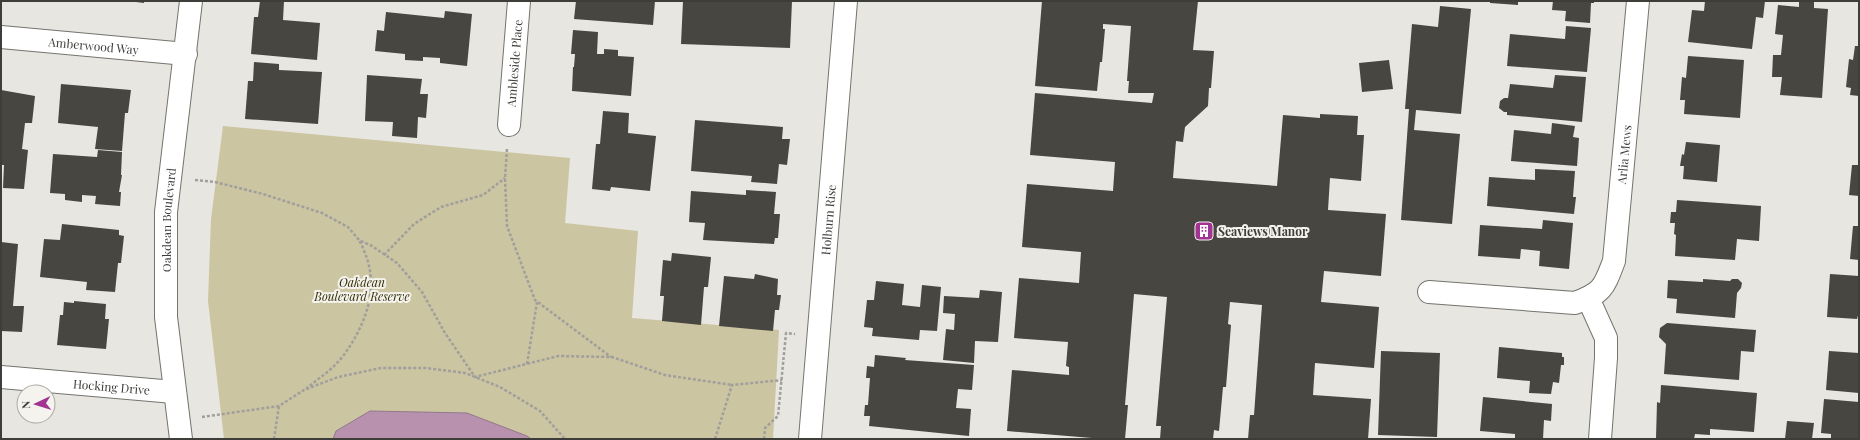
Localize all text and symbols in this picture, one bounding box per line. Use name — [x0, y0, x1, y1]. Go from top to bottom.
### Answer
street label: Ambleside Place — [502, 19, 525, 108]
street label: Amberwood Way — [47, 33, 139, 58]
street label: Arlia Mews — [1613, 124, 1635, 186]
street label: Oakdean Boulevard — [158, 167, 179, 272]
street label: Holburn Rise — [817, 184, 839, 256]
building icon: Seaviews Manor — [1193, 220, 1215, 242]
place label: Seaviews Manor — [1218, 223, 1308, 239]
park label: Oakdean Boulevard Reserve — [313, 274, 410, 304]
street label: Hocking Drive — [72, 375, 151, 398]
north arrow — [16, 384, 56, 424]
text: N — [18, 400, 33, 409]

